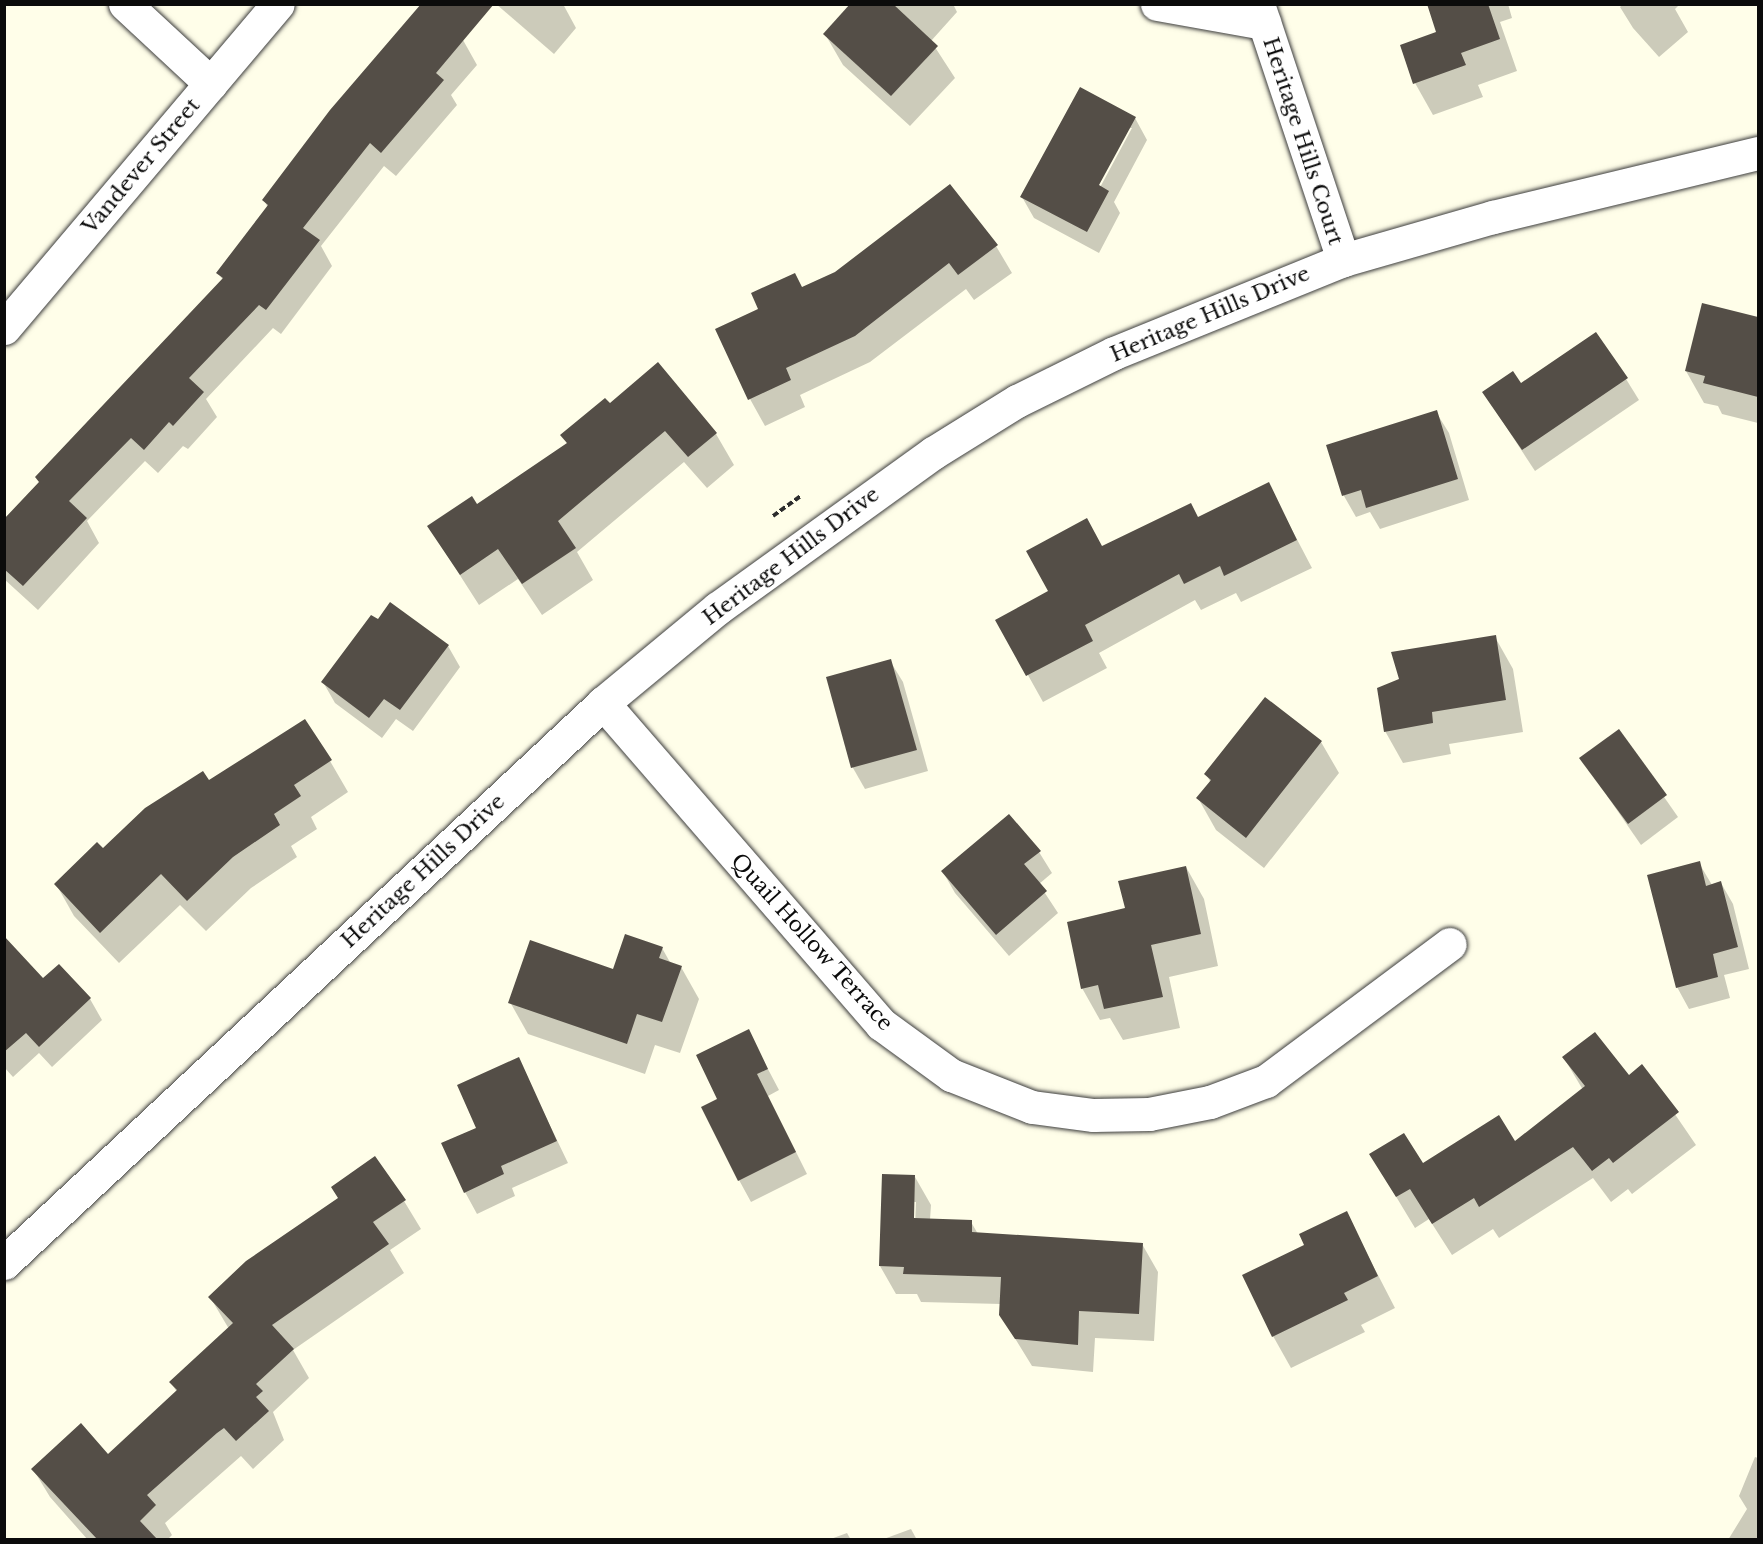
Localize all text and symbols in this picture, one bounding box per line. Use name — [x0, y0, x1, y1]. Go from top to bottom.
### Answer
street label: Heritage Hills Court — [1258, 34, 1348, 248]
street label: Vandever Street — [77, 93, 205, 239]
street label: Heritage Hills Drive — [1107, 261, 1313, 367]
street label: Heritage Hills Drive — [698, 482, 884, 630]
street label: Heritage Hills Drive — [336, 789, 510, 953]
street label: Quail Hollow Terrace — [725, 848, 899, 1036]

